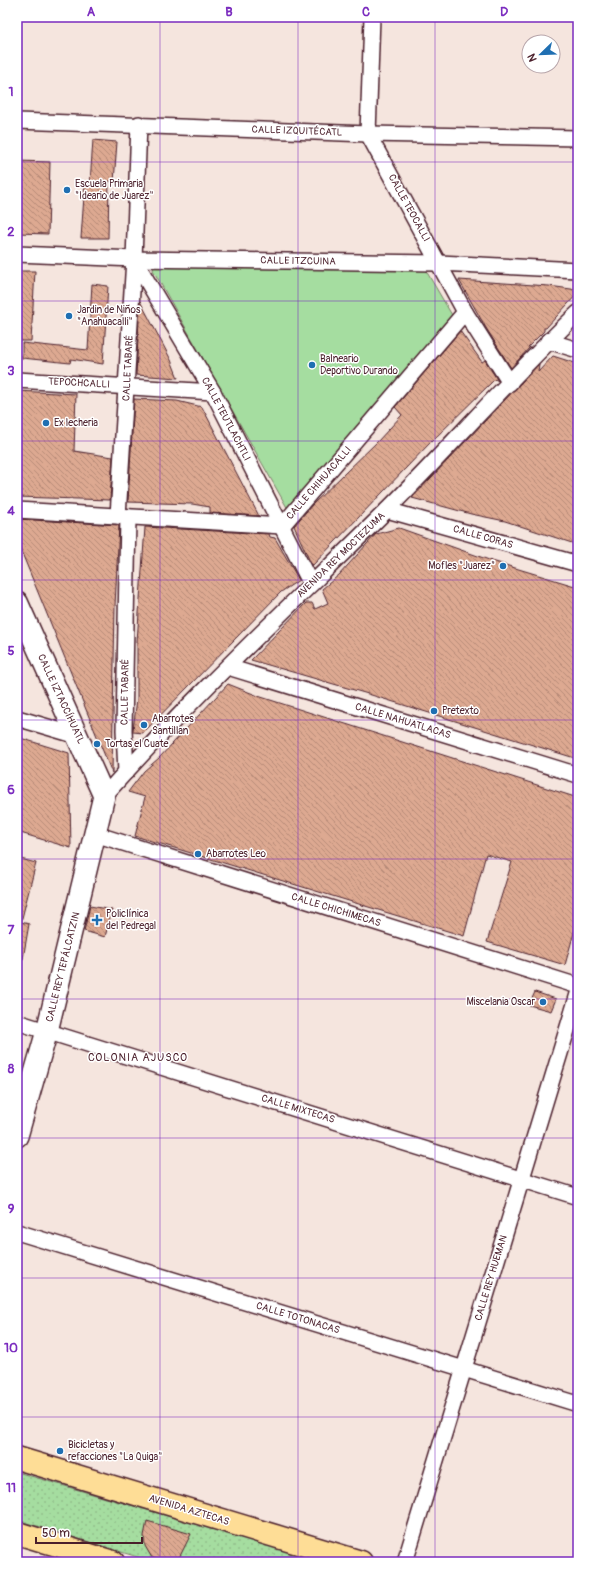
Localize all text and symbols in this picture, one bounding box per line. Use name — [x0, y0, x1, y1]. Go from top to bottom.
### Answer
text: A — [87, 4, 96, 20]
text: B — [225, 4, 233, 20]
text: C — [362, 4, 370, 20]
text: D — [500, 4, 508, 20]
north arrow — [521, 34, 561, 74]
text: N — [525, 51, 540, 64]
text: 1 — [8, 84, 14, 100]
street label: CALLE IZQUITÉCATL — [251, 122, 343, 139]
street label: CALLE TEOCALLI — [386, 172, 432, 244]
place label: Escuela Primaria "Ideario de Juarez" — [75, 178, 154, 202]
marker: Escuela Primaria "Ideario de Juarez" — [62, 185, 72, 195]
text: 2 — [7, 224, 15, 240]
street label: CALLE ITZCUINA — [260, 254, 336, 268]
place label: Jardin de Niños "Anahuacalli" — [77, 304, 141, 328]
marker: Jardin de Niños "Anahuacalli" — [64, 311, 74, 321]
street label: CALLE TABARÉ — [119, 335, 136, 401]
place label: Balneario Deportivo Durando — [320, 353, 398, 377]
marker: Balneario Deportivo Durando — [307, 360, 317, 370]
text: 3 — [7, 363, 15, 379]
street label: TEPOCHCALLI — [48, 375, 110, 391]
street label: CALLE TEUTLACHTLI — [199, 375, 253, 463]
place label: Ex lecheria — [54, 417, 98, 429]
marker: Ex lecheria — [41, 418, 51, 428]
street label: CALLE CHIHUACALLI — [284, 444, 354, 522]
text: 4 — [7, 503, 15, 519]
street label: AVENIDA REY MOCTEZUMA — [295, 509, 388, 600]
street label: CALLE CORAS — [452, 523, 514, 551]
place label: Mofles "Juarez" — [428, 560, 495, 572]
marker: Mofles "Juarez" — [498, 561, 508, 571]
text: 5 — [7, 643, 15, 659]
street label: CALLE IZTACCÍHUATL — [35, 652, 88, 746]
street label: CALLE TABARÉ — [117, 659, 132, 725]
street label: CALLE NAHUATLACAS — [354, 701, 452, 741]
place label: Pretexto — [442, 705, 480, 717]
marker: Pretexto — [429, 706, 439, 716]
place label: Abarrotes Santillan — [152, 713, 194, 737]
marker: Abarrotes Santillan — [139, 720, 149, 730]
place label: Tortas el Cuate — [105, 738, 168, 750]
marker: Tortas el Cuate — [92, 739, 102, 749]
text: 6 — [7, 782, 15, 798]
place label: Abarrotes Leo — [206, 848, 267, 860]
marker: Abarrotes Leo — [193, 849, 203, 859]
street label: CALLE CHICHIMECAS — [290, 891, 382, 929]
place label: Policlínica del Pedregal — [106, 908, 156, 932]
street label: CALLE REY TEPÁLCATZIN — [43, 910, 83, 1023]
marker: Policlínica del Pedregal — [91, 914, 103, 926]
text: 7 — [8, 922, 15, 938]
place label: Miscelania Oscar — [466, 996, 535, 1008]
marker: Miscelania Oscar — [538, 997, 548, 1007]
district label: COLONIA AJUSCO — [88, 1051, 188, 1064]
text: 8 — [8, 1061, 15, 1077]
street label: CALLE MIXTECAS — [260, 1092, 336, 1126]
text: 9 — [8, 1201, 15, 1217]
street label: CALLE REY HUEMAN — [472, 1234, 510, 1322]
street label: CALLE TOTONACAS — [255, 1300, 341, 1336]
text: 10 — [4, 1340, 18, 1356]
place label: Bicicletas y refacciones "La Quiga" — [68, 1439, 162, 1463]
marker: Bicicletas y refacciones "La Quiga" — [55, 1446, 65, 1456]
text: 11 — [6, 1480, 16, 1496]
street label: AVENIDA AZTECAS — [147, 1492, 231, 1528]
scale bar — [36, 1519, 142, 1545]
text: 50 m — [42, 1526, 70, 1541]

